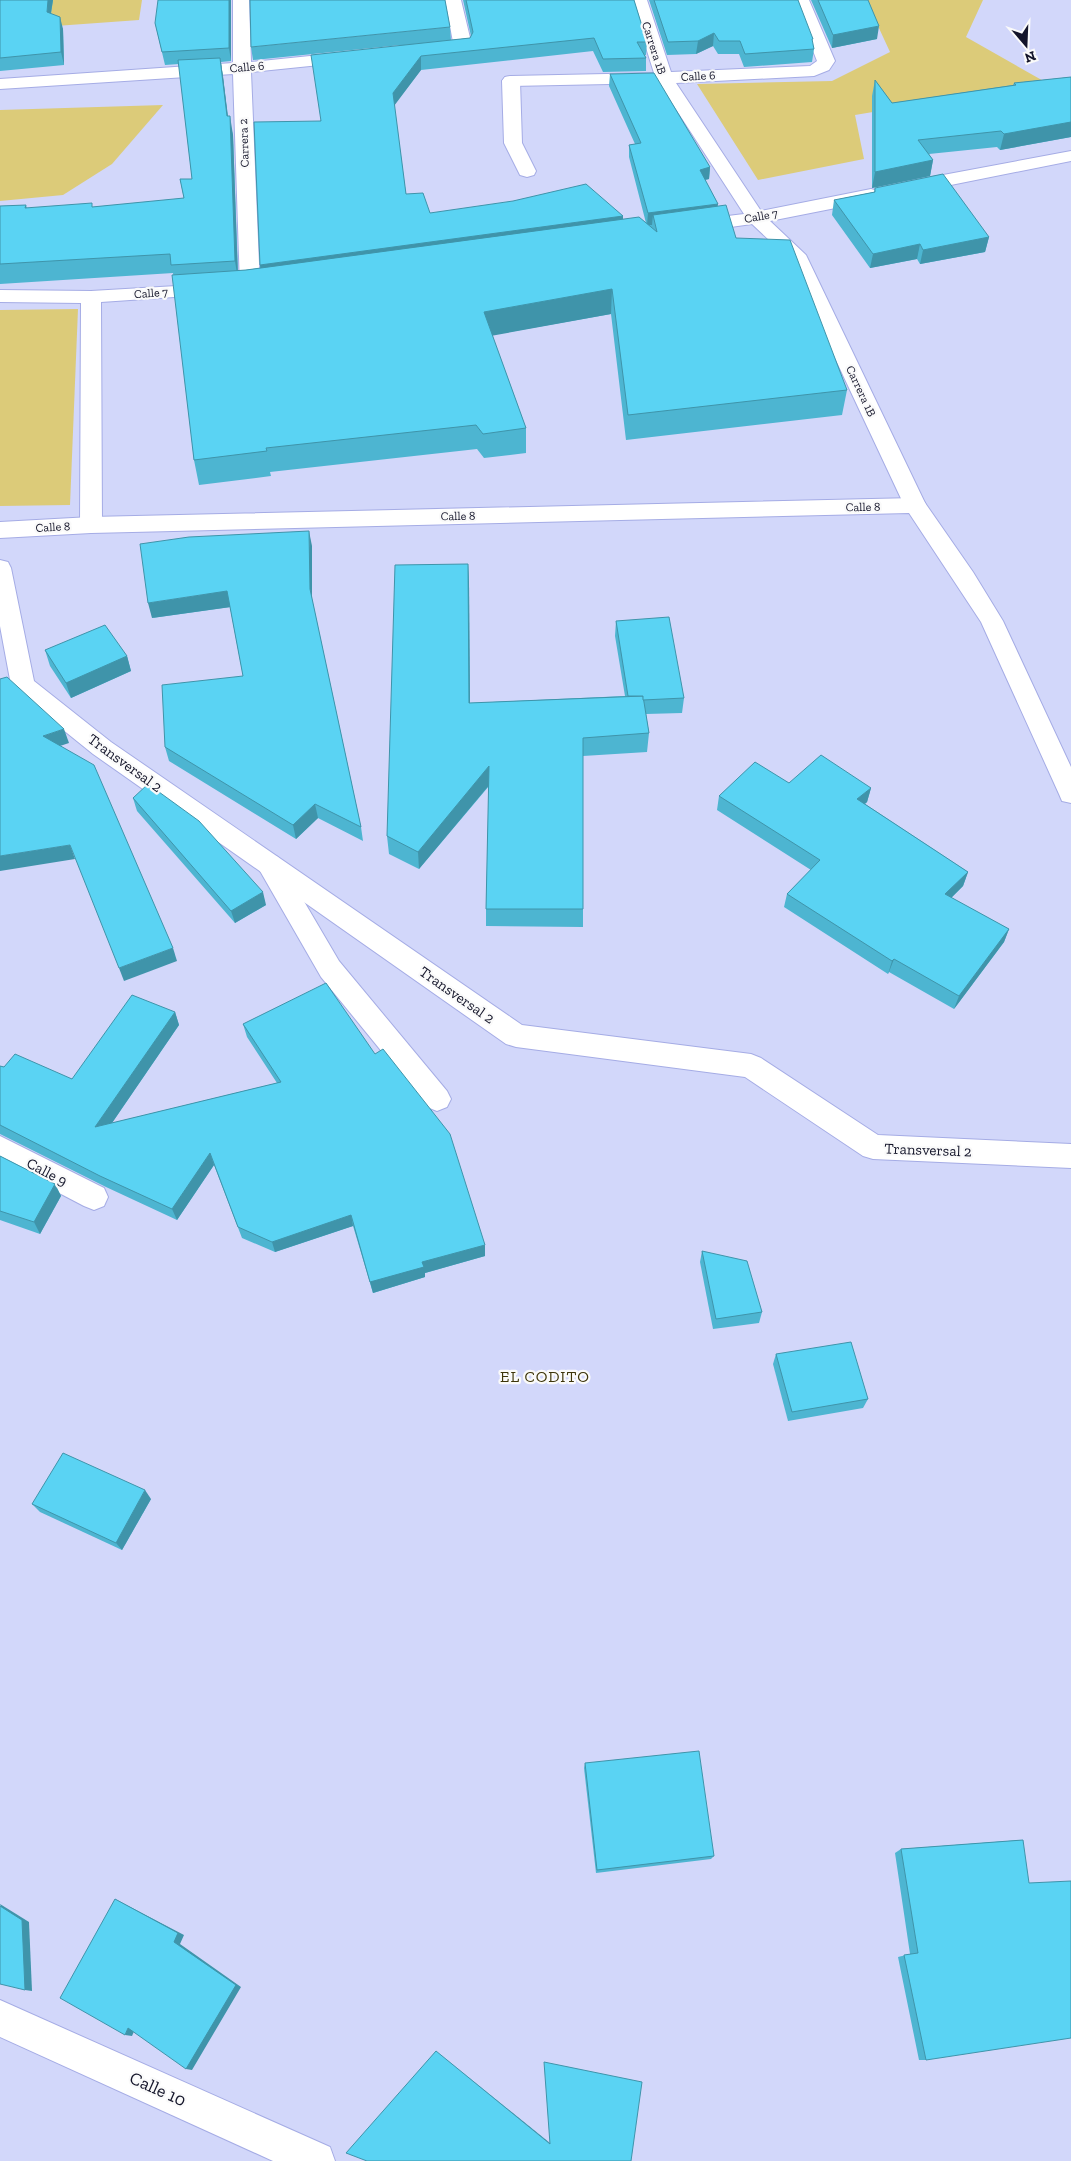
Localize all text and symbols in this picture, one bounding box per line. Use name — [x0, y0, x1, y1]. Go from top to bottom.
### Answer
street label: Carrera 1B — [639, 20, 669, 76]
north arrow — [1001, 20, 1051, 70]
text: N — [1022, 47, 1038, 67]
street label: Calle 6 — [229, 59, 265, 75]
street label: Calle 6 — [680, 68, 716, 84]
street label: Carrera 2 — [236, 118, 252, 168]
street label: Calle 7 — [743, 206, 779, 226]
street label: Calle 7 — [134, 285, 169, 301]
street label: Carrera 1B — [843, 363, 879, 419]
street label: Calle 8 — [845, 500, 881, 514]
street label: Calle 8 — [440, 509, 476, 523]
street label: Calle 8 — [35, 519, 71, 535]
street label: Transversal 2 — [84, 730, 166, 796]
street label: Transversal 2 — [416, 963, 498, 1028]
street label: Transversal 2 — [884, 1139, 972, 1161]
street label: Calle 9 — [24, 1154, 70, 1190]
district label: EL CODITO — [500, 1367, 590, 1386]
street label: Calle 10 — [126, 2067, 190, 2111]

